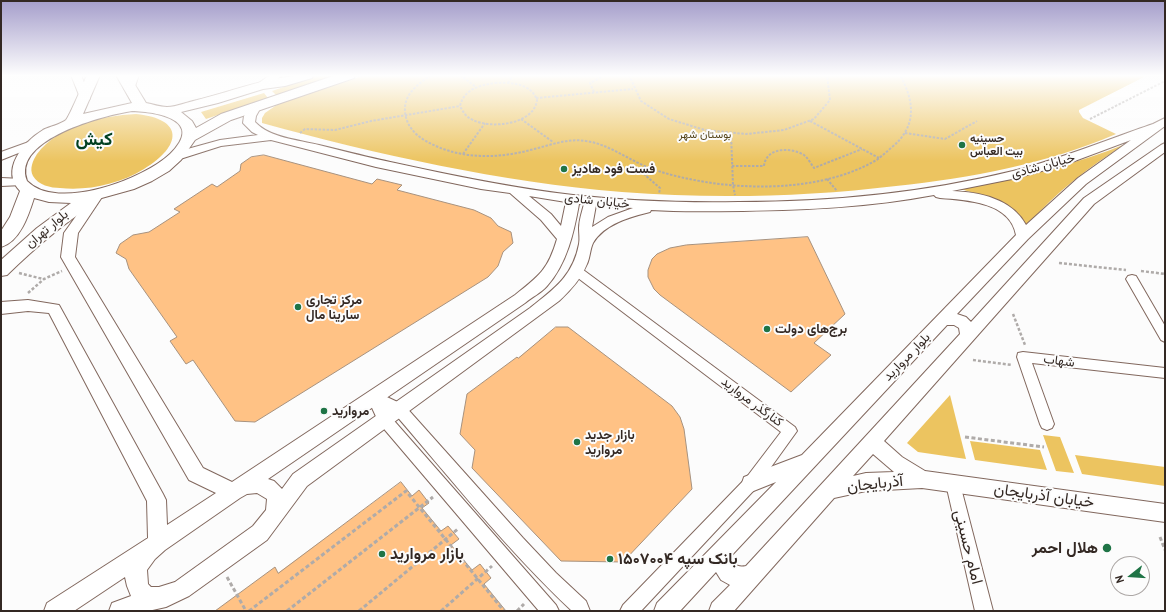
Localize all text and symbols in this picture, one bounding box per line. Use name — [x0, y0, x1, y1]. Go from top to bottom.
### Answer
park label: بوستان شهر — [679, 128, 731, 142]
district label: كيش — [75, 129, 113, 151]
place label: حسینیه بیت العباس — [970, 132, 1023, 158]
marker: حسینیه بیت العباس — [957, 140, 967, 150]
street label: خیابان شادی — [1009, 150, 1077, 182]
place label: فست فود هادیز — [572, 161, 655, 177]
marker: فست فود هادیز — [559, 164, 569, 174]
street label: خیابان شادی — [564, 190, 630, 212]
street label: بلوار تهران — [22, 207, 72, 251]
place label: مرکز تجاری سارینا مال — [306, 292, 362, 323]
marker: مرکز تجاری سارینا مال — [293, 302, 303, 312]
place label: برج‌های دولت — [775, 321, 847, 337]
marker: برج‌های دولت — [762, 324, 772, 334]
street label: بلوار مروارید — [880, 330, 934, 384]
street label: شهاب — [1042, 351, 1076, 371]
street label: کنارگذر مروارید — [718, 374, 786, 430]
place label: مروارید — [332, 403, 369, 419]
marker: مروارید — [319, 406, 329, 416]
place label: بازار جدید مروارید — [585, 427, 635, 458]
marker: بازار جدید مروارید — [572, 437, 582, 447]
street label: آذربایجان — [846, 472, 904, 496]
street label: خیابان آذربایجان — [993, 479, 1095, 513]
street label: امام حسینی — [949, 508, 987, 586]
place label: هلال احمر — [1032, 538, 1098, 558]
marker: هلال احمر — [1101, 542, 1113, 554]
place label: بازار مروارید — [390, 544, 464, 564]
marker: بازار مروارید — [377, 549, 387, 559]
place label: بانک سپه ۱۵۰۷۰۰۴ — [618, 549, 738, 569]
marker: بانک سپه ۱۵۰۷۰۰۴ — [605, 554, 615, 564]
north arrow — [1110, 556, 1150, 596]
text: N — [1112, 574, 1127, 585]

